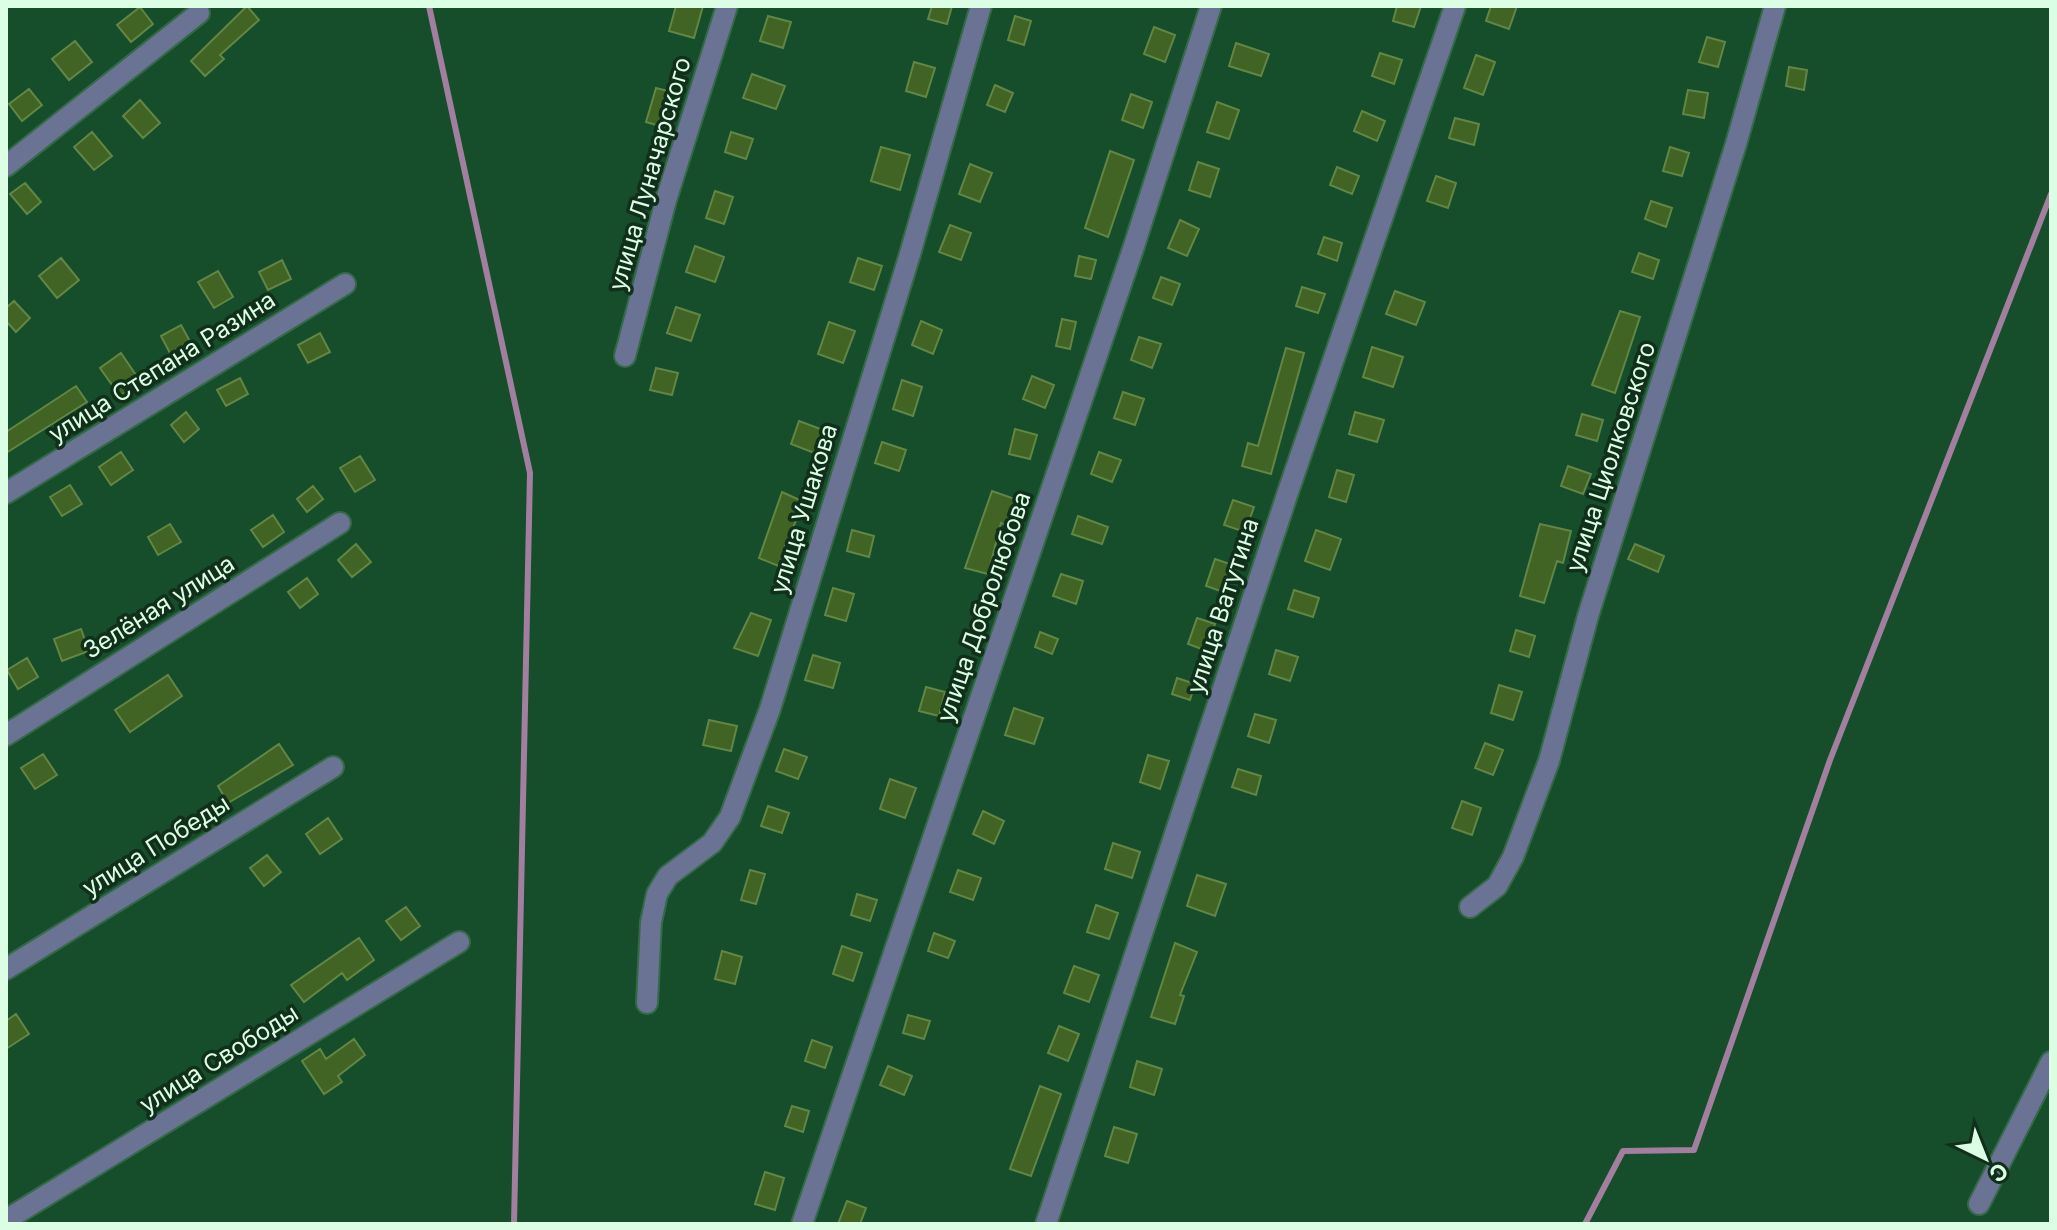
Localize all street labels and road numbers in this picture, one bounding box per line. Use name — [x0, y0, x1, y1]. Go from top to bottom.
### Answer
street label: улица Луначарского — [602, 54, 697, 294]
street label: улица Степана Разина — [43, 285, 280, 448]
street label: улица Циолковского — [1560, 338, 1661, 575]
street label: улица Ушакова — [764, 420, 843, 597]
street label: улица Добролюбова — [930, 488, 1037, 726]
street label: улица Ватутина — [1180, 514, 1265, 697]
street label: Зелёная улица — [78, 549, 240, 665]
street label: улица Победы — [77, 789, 235, 902]
street label: улица Свободы — [134, 998, 303, 1119]

